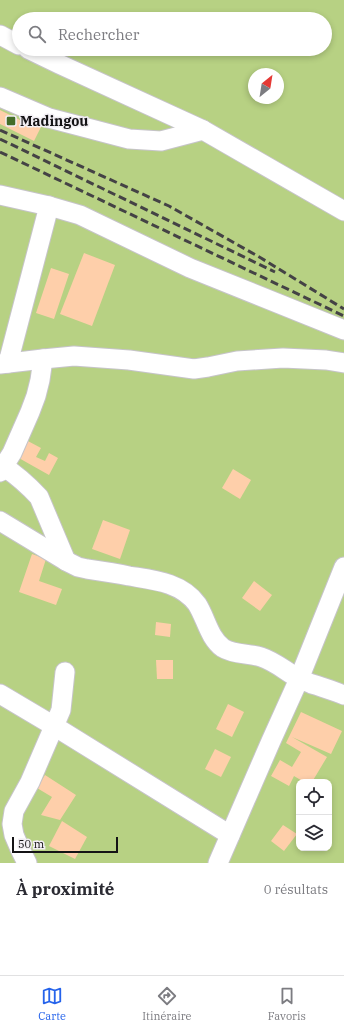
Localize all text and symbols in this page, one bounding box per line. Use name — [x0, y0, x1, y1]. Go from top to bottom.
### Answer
search box — [12, 12, 332, 56]
icon: search — [26, 23, 48, 45]
text: Rechercher — [58, 25, 139, 44]
north arrow — [248, 68, 284, 104]
place label: Madingou — [20, 112, 88, 130]
marker: Madingou — [5, 115, 17, 127]
map controls — [296, 779, 332, 851]
button: locate — [296, 779, 332, 815]
button: layers — [296, 815, 332, 851]
scale bar — [12, 835, 118, 854]
text: 50 m — [18, 837, 44, 851]
text: À proximité — [16, 878, 114, 900]
text: 0 résultats — [264, 881, 328, 898]
tab: Carte — [38, 985, 66, 1023]
tab: Itinéraire — [142, 985, 191, 1023]
tab: Favoris — [268, 985, 306, 1023]

